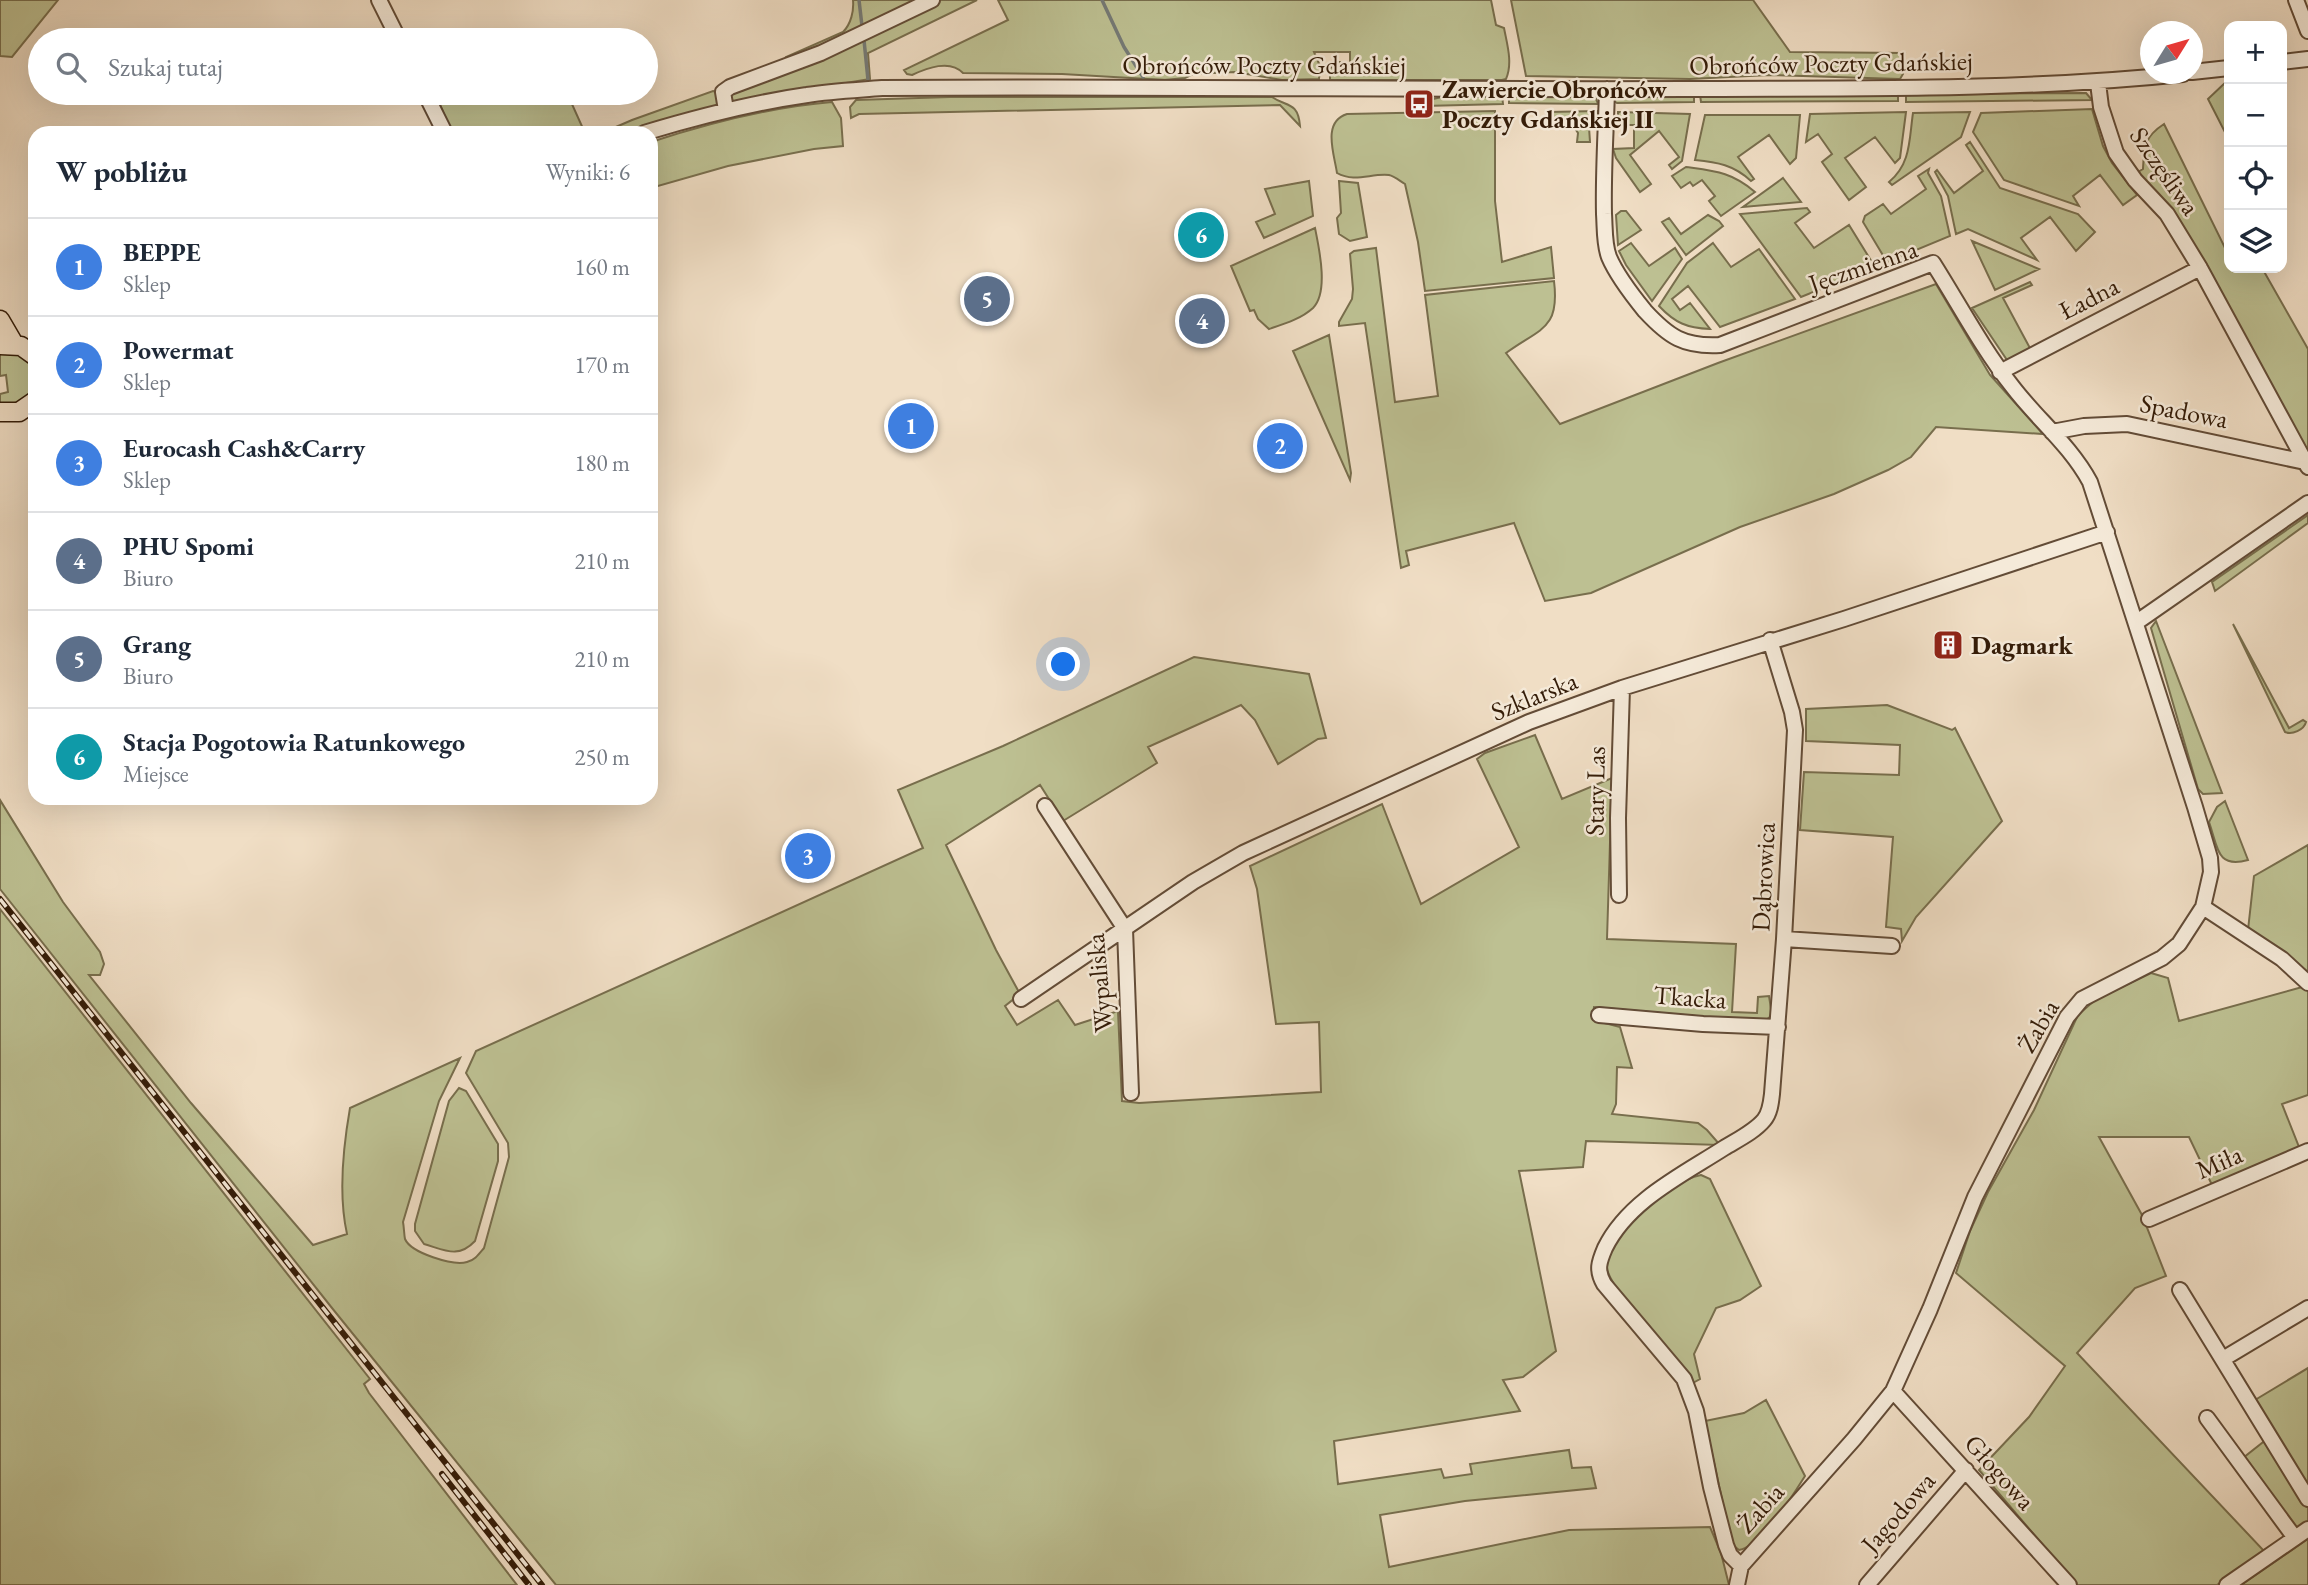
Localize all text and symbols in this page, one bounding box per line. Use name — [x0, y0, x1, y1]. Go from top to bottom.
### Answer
north arrow — [2140, 21, 2203, 84]
map controls — [2224, 21, 2287, 273]
button: + — [2224, 21, 2287, 84]
search box — [28, 28, 658, 105]
street label: Obrońców Poczty Gdańskiej — [1689, 44, 1973, 82]
icon: search — [52, 48, 90, 86]
street label: Obrońców Poczty Gdańskiej — [1122, 48, 1406, 82]
text: Szukaj tutaj — [108, 50, 223, 84]
place label: Zawiercie Obrońców Poczty Gdańskiej II — [1442, 72, 1667, 136]
button: − — [2224, 84, 2287, 147]
bus stop icon: Zawiercie Obrońców Poczty Gdańskiej II — [1402, 87, 1436, 121]
street label: Szczęśliwa — [2122, 120, 2208, 222]
button: locate — [2224, 147, 2287, 210]
text: W pobliżu — [56, 152, 187, 191]
text: Wyniki: 6 — [546, 157, 630, 187]
pin: 6 — [1178, 209, 1224, 261]
button: layers — [2224, 210, 2287, 273]
street label: Jęczmienna — [1802, 231, 1922, 301]
text: BEPPE — [123, 235, 201, 269]
text: 1 — [73, 252, 85, 282]
text: 160 m — [574, 252, 630, 282]
street label: Ładna — [2053, 268, 2125, 327]
text: Sklep — [123, 269, 171, 299]
pin: 5 — [964, 273, 1010, 325]
pin: 4 — [1179, 295, 1225, 347]
text: Powermat — [123, 333, 234, 367]
text: 2 — [73, 350, 85, 380]
text: 170 m — [574, 350, 630, 380]
text: Sklep — [123, 367, 171, 397]
street label: Spadowa — [2137, 386, 2231, 436]
pin: 1 — [888, 400, 934, 452]
pin: 2 — [1257, 420, 1303, 472]
text: Eurocash Cash&Carry — [123, 431, 365, 465]
text: 3 — [73, 448, 85, 478]
text: 180 m — [574, 448, 630, 478]
text: Sklep — [123, 465, 171, 495]
text: PHU Spomi — [123, 529, 254, 563]
text: 4 — [73, 546, 85, 576]
text: 210 m — [574, 546, 630, 576]
text: Biuro — [123, 563, 173, 593]
text: Grang — [123, 627, 191, 661]
building icon: Dagmark — [1931, 628, 1965, 662]
place label: Dagmark — [1971, 628, 2073, 662]
text: 5 — [73, 644, 85, 674]
text: 210 m — [574, 644, 630, 674]
your location — [1046, 647, 1080, 681]
text: Biuro — [123, 661, 173, 691]
street label: Szklarska — [1486, 663, 1583, 729]
text: Stacja Pogotowia Ratunkowego — [123, 725, 465, 759]
text: 6 — [73, 742, 85, 772]
text: 250 m — [574, 742, 630, 772]
street label: Stary Las — [1577, 746, 1613, 836]
text: Miejsce — [123, 759, 189, 789]
street label: Dąbrowica — [1743, 821, 1783, 932]
pin: 3 — [785, 830, 831, 882]
street label: Wypaliska — [1078, 931, 1120, 1034]
street label: Tkacka — [1652, 977, 1728, 1017]
street label: Żabia — [2009, 993, 2067, 1059]
street label: Miła — [2191, 1137, 2248, 1187]
street label: Głogowa — [1957, 1427, 2043, 1518]
street label: Jagodowa — [1852, 1464, 1943, 1561]
street label: Żabia — [1729, 1475, 1792, 1540]

